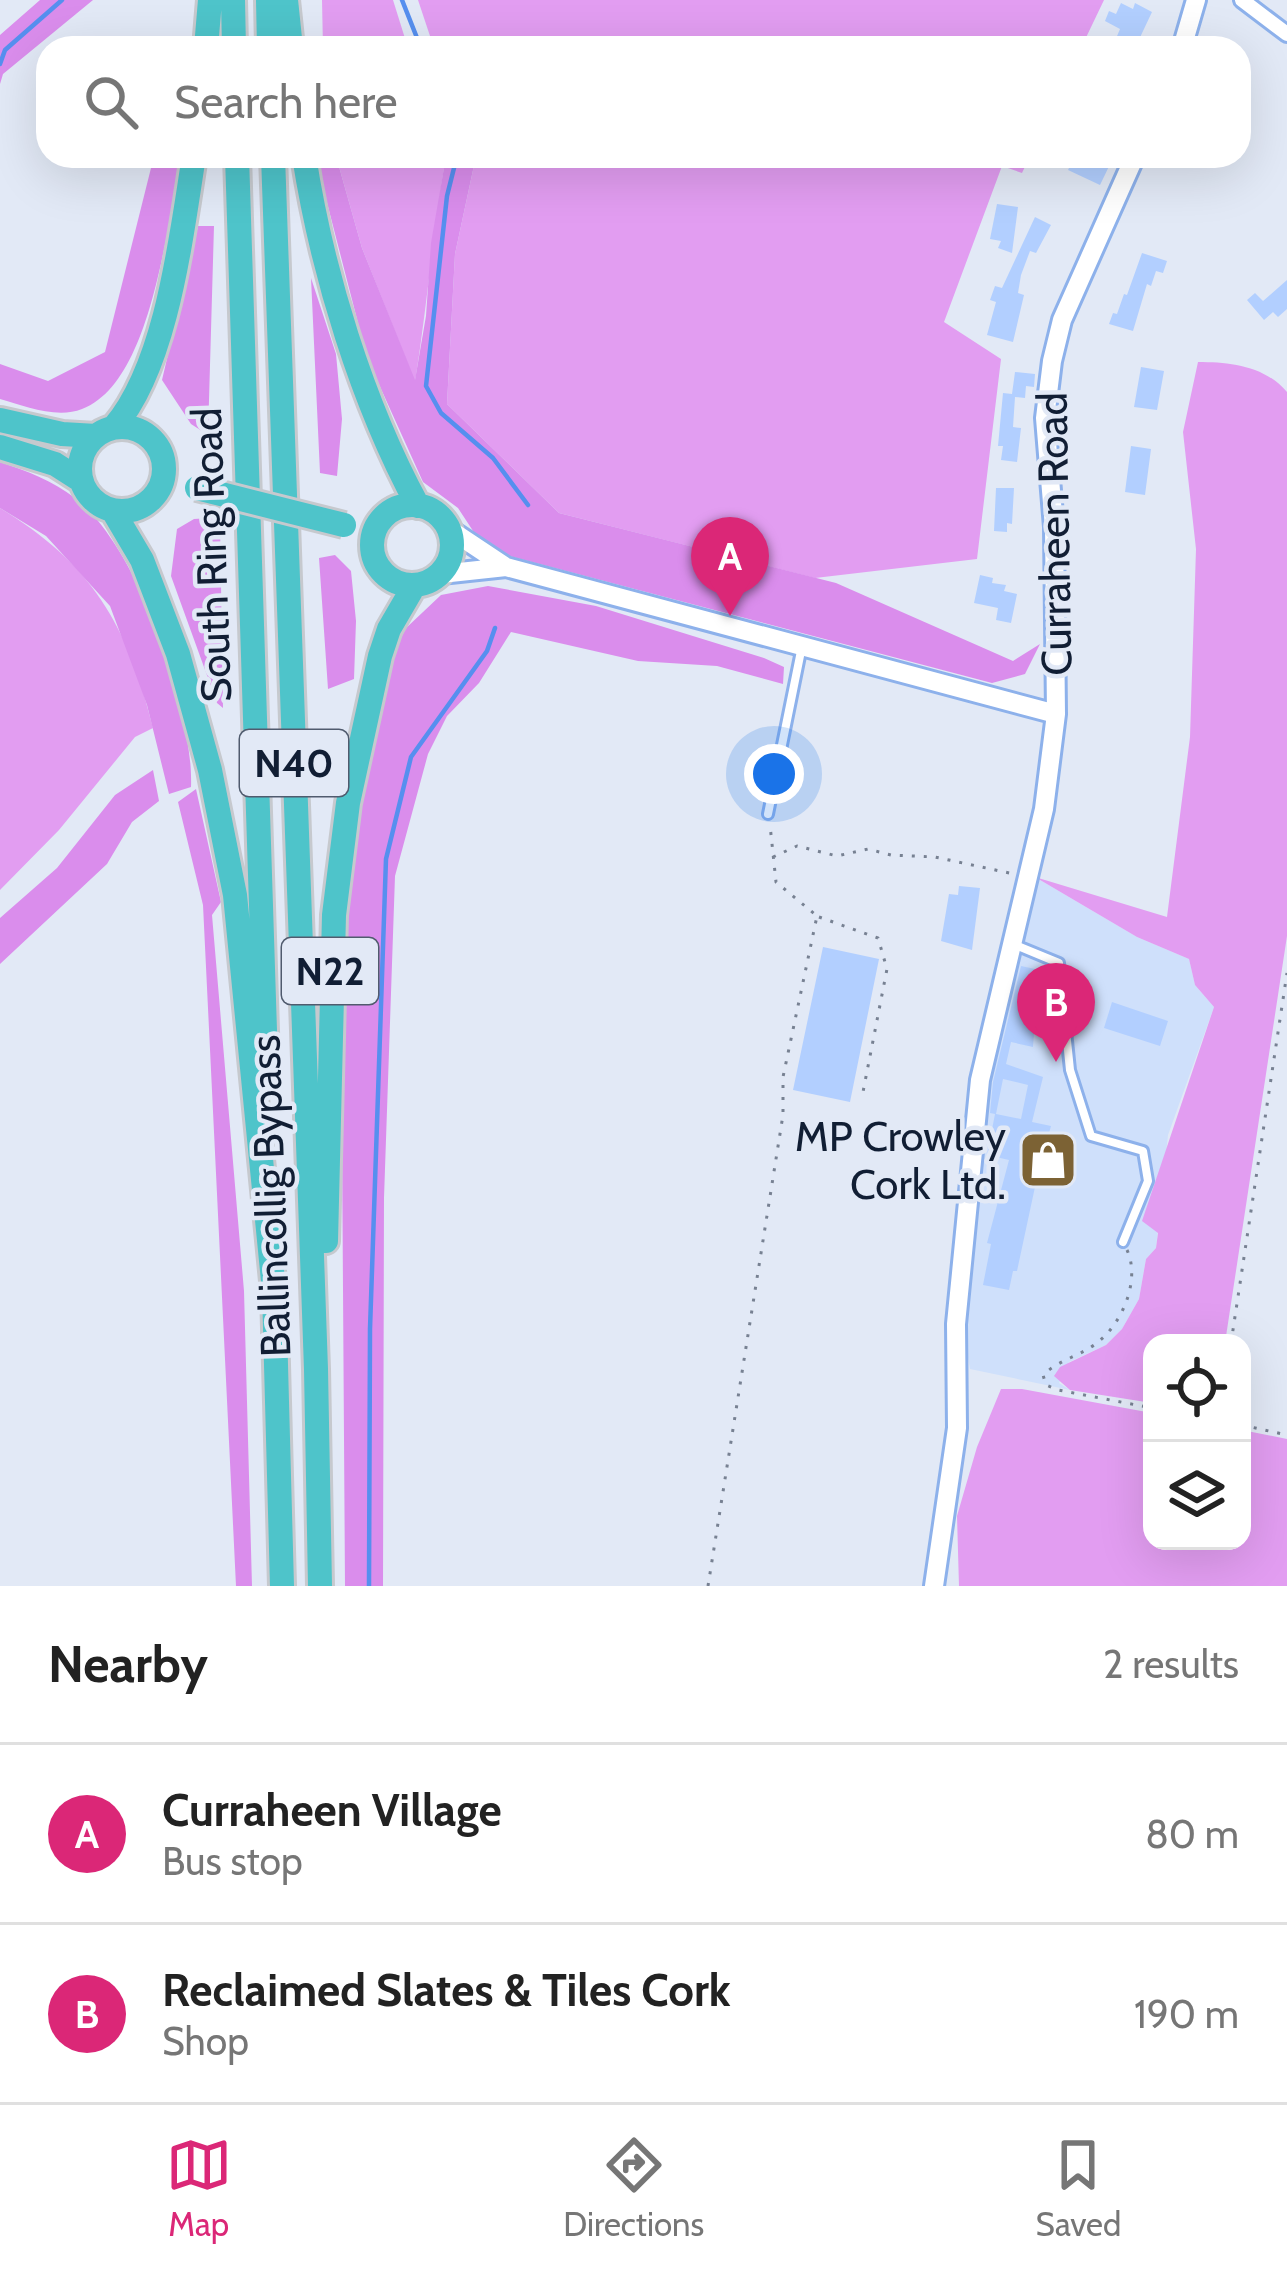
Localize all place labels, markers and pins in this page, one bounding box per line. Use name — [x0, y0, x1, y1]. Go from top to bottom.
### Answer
pin: A — [691, 517, 769, 616]
pin: B — [1017, 963, 1095, 1062]
place label: MP Crowley Cork Ltd. — [795, 1110, 1006, 1210]
shop icon: MP Crowley Cork Ltd. — [1017, 1129, 1079, 1191]

